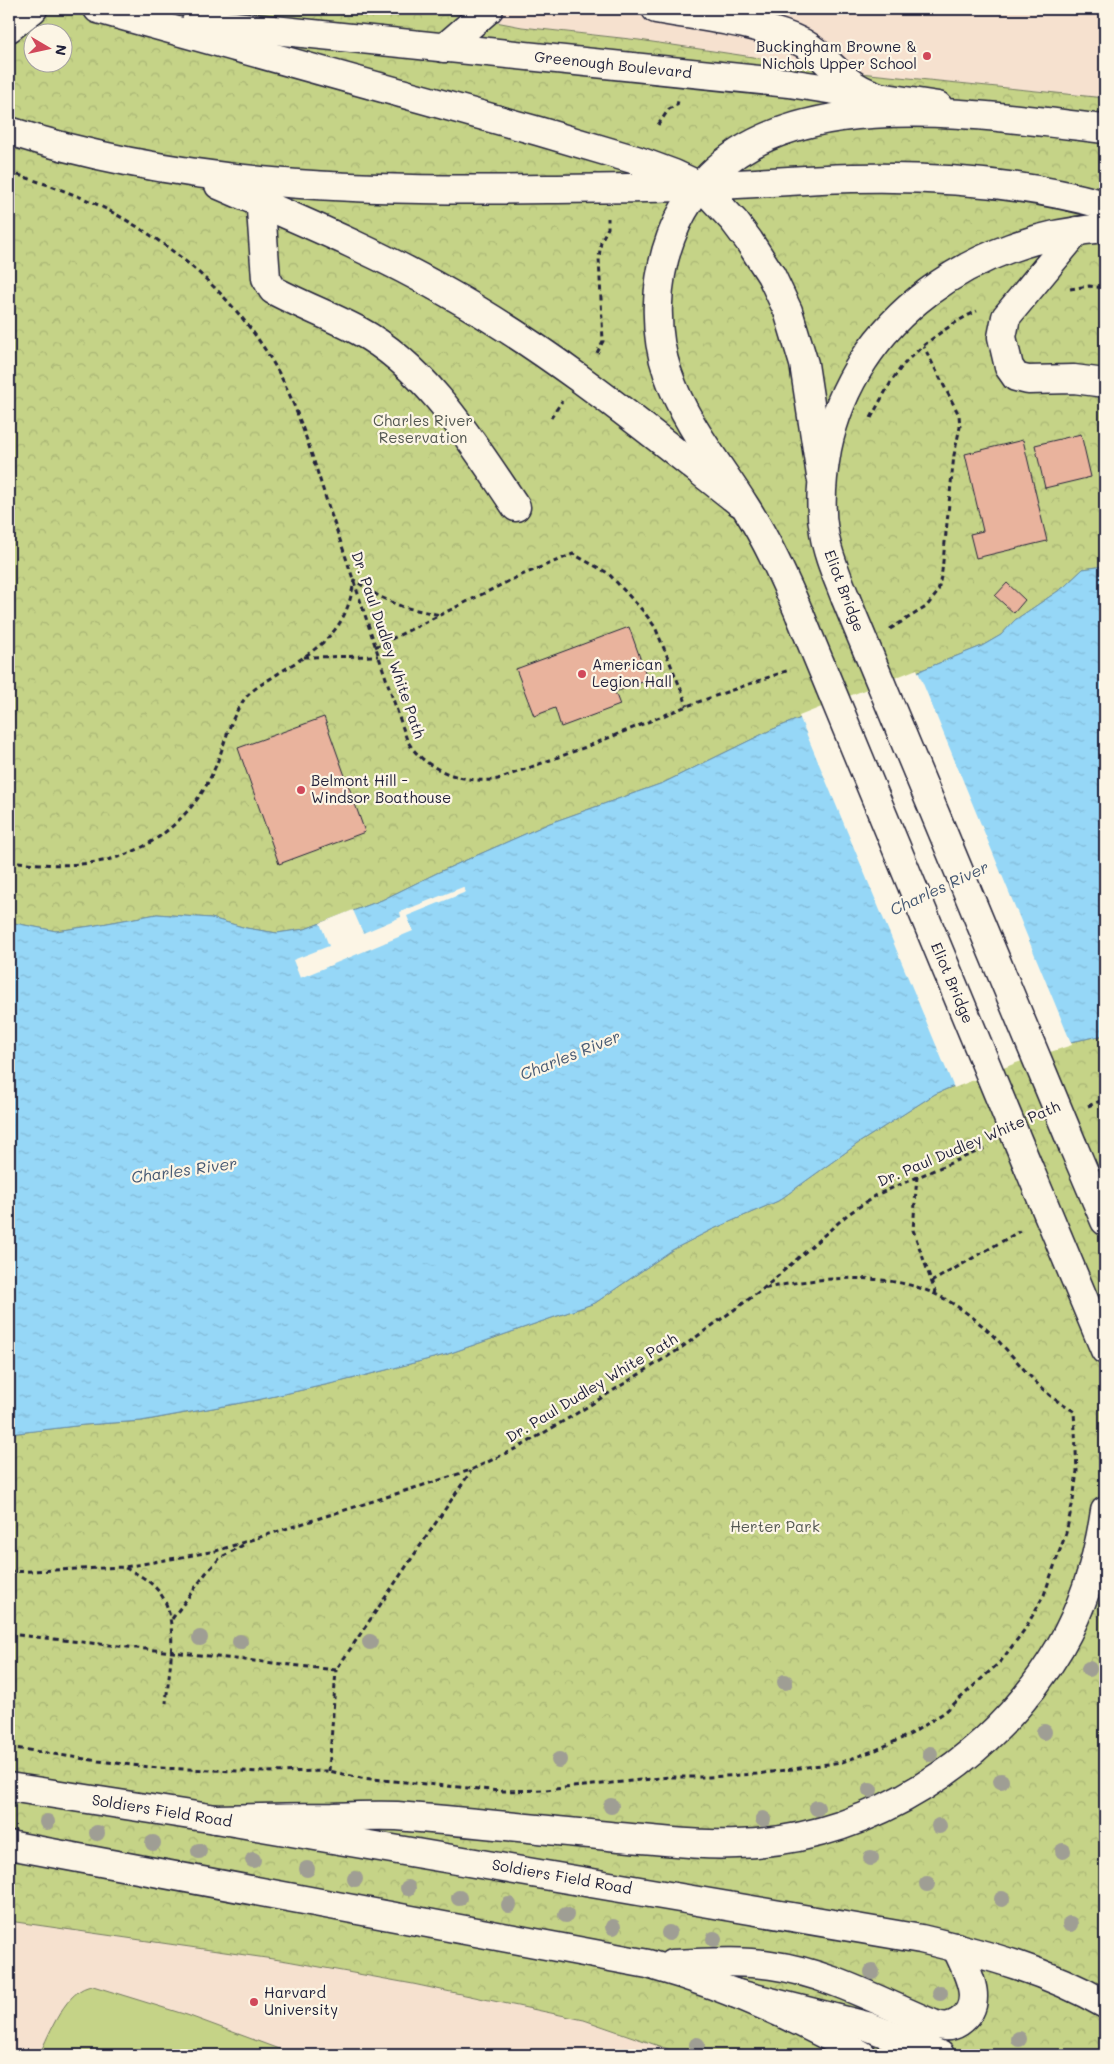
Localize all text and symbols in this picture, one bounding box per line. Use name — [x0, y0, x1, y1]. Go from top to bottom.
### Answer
north arrow — [22, 22, 72, 72]
place label: Buckingham Browne & Nichols Upper School — [756, 36, 917, 73]
text: N — [51, 43, 72, 57]
street label: Greenough Boulevard — [533, 46, 693, 82]
marker: Buckingham Browne & Nichols Upper School — [921, 50, 933, 62]
park label: Charles River Reservation — [373, 410, 473, 447]
street label: Eliot Bridge — [820, 547, 870, 634]
street label: Dr. Paul Dudley White Path — [347, 548, 430, 741]
place label: American Legion Hall — [592, 654, 672, 691]
marker: American Legion Hall — [576, 668, 588, 680]
place label: Belmont Hill - Windsor Boathouse — [311, 770, 451, 807]
marker: Belmont Hill - Windsor Boathouse — [295, 784, 307, 796]
water label: Charles River — [886, 855, 992, 920]
street label: Eliot Bridge — [927, 939, 979, 1026]
water label: Charles River — [516, 1025, 623, 1084]
street label: Dr. Paul Dudley White Path — [874, 1095, 1063, 1191]
water label: Charles River — [130, 1152, 238, 1187]
street label: Dr. Paul Dudley White Path — [502, 1328, 681, 1446]
park label: Herter Park — [730, 1516, 820, 1536]
street label: Soldiers Field Road — [91, 1789, 234, 1831]
street label: Soldiers Field Road — [491, 1854, 634, 1898]
place label: Harvard University — [264, 1982, 338, 2019]
marker: Harvard University — [248, 1996, 260, 2008]

